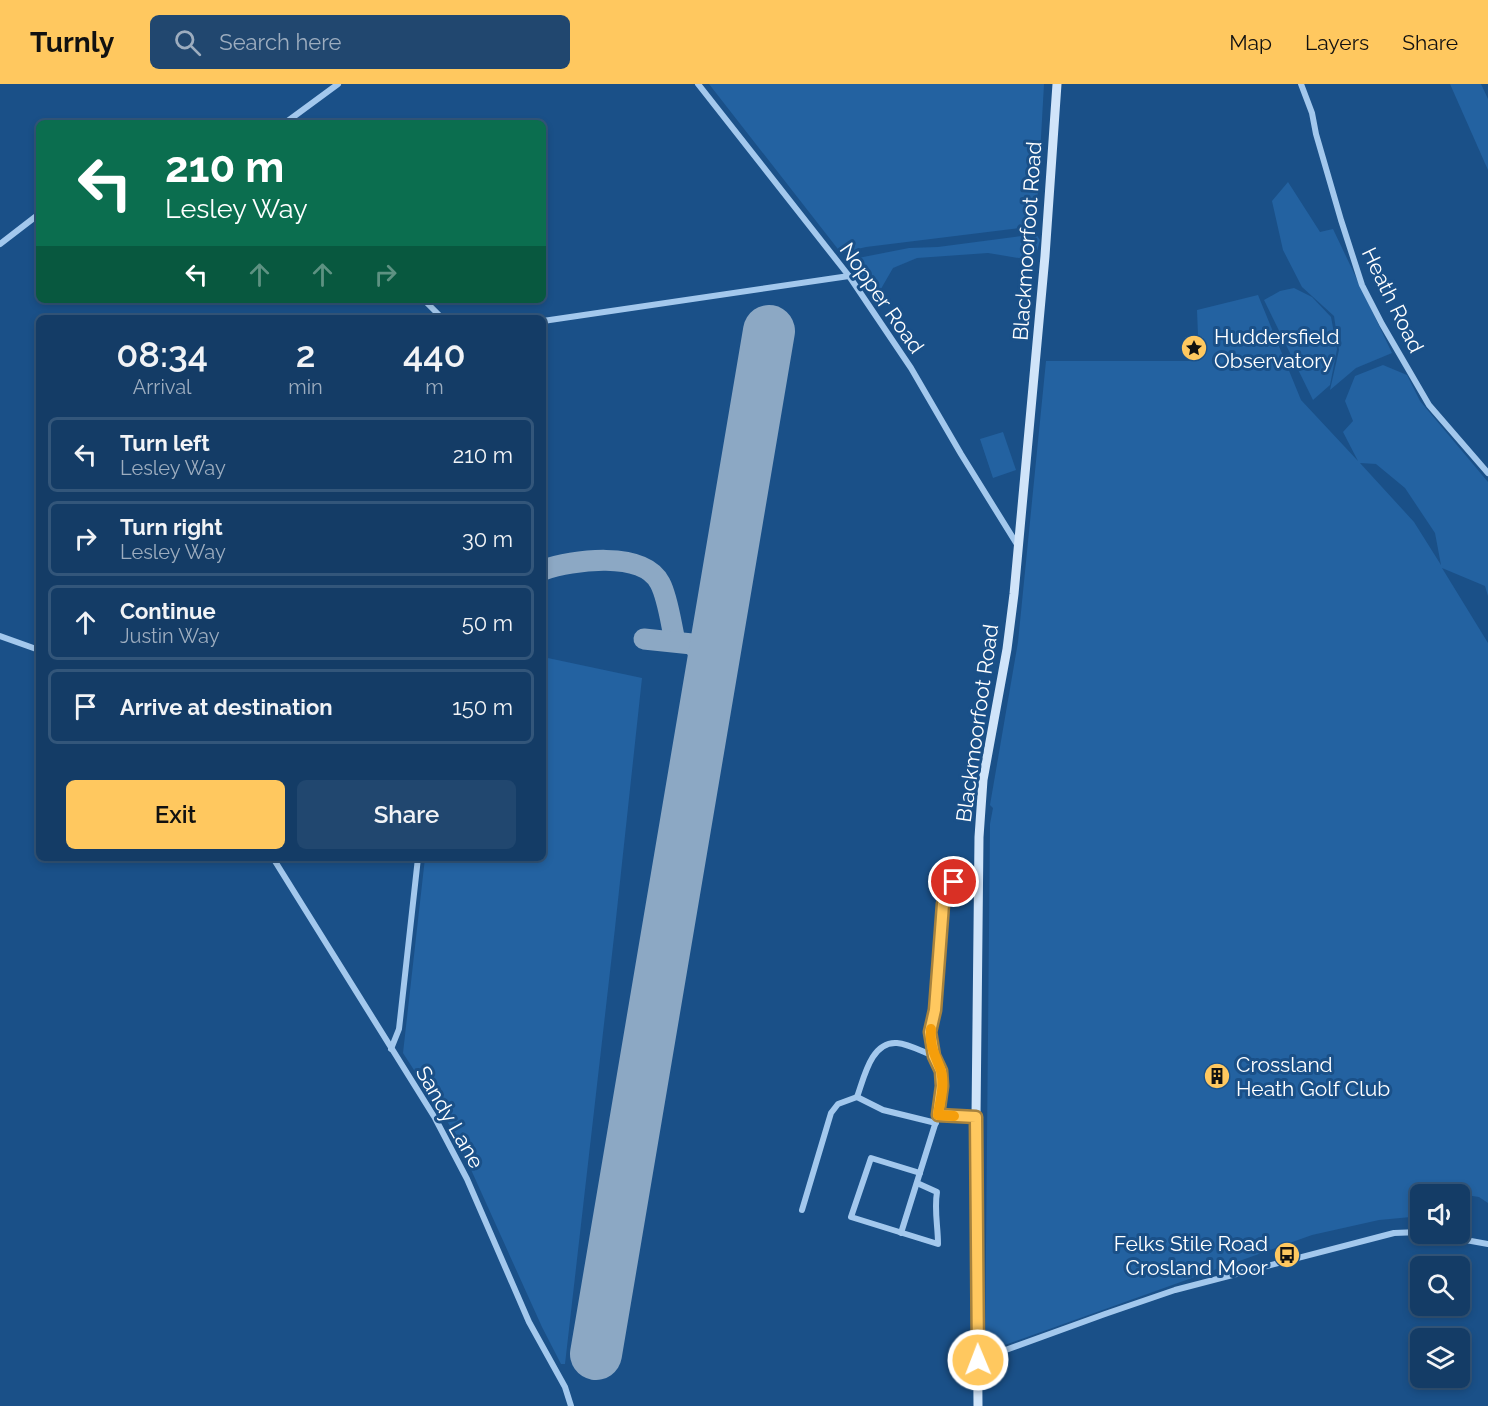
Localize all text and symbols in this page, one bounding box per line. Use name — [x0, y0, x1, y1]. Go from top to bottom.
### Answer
search box — [150, 15, 570, 69]
text: Turnly — [30, 26, 114, 59]
icon: search — [171, 26, 204, 59]
text: Search here — [219, 29, 341, 55]
text: Map — [1229, 30, 1272, 55]
text: Layers — [1305, 30, 1369, 55]
text: Share — [1402, 30, 1458, 55]
street label: Blackmoorfoot Road — [1008, 141, 1046, 341]
text: 210 m — [165, 143, 284, 192]
icon: left — [66, 144, 144, 222]
text: Lesley Way — [165, 193, 308, 224]
street label: Nopper Road — [835, 238, 929, 358]
street label: Heath Road — [1357, 243, 1429, 357]
icon: left — [180, 258, 213, 291]
icon: ahead — [243, 258, 276, 291]
icon: ahead — [306, 258, 339, 291]
icon: right — [369, 258, 402, 291]
place label: Huddersfield Observatory — [1214, 324, 1340, 373]
text: 08:34 — [116, 333, 208, 375]
text: 2 — [296, 333, 315, 375]
text: 440 — [403, 333, 466, 375]
place icon: Huddersfield Observatory — [1179, 333, 1209, 363]
text: Arrival — [133, 375, 192, 399]
text: min — [288, 375, 323, 399]
text: m — [425, 375, 444, 399]
text: Turn left — [120, 430, 210, 456]
icon: left — [69, 438, 102, 471]
text: 210 m — [453, 442, 513, 468]
text: Lesley Way — [120, 456, 226, 480]
text: Turn right — [120, 514, 223, 540]
icon: right — [69, 522, 102, 555]
text: 30 m — [462, 526, 513, 552]
text: Lesley Way — [120, 540, 226, 564]
text: Continue — [120, 598, 216, 624]
icon: ahead — [69, 606, 102, 639]
text: 50 m — [462, 610, 513, 636]
street label: Blackmoorfoot Road — [951, 622, 1003, 824]
text: Justin Way — [120, 624, 219, 648]
icon: arrive — [69, 690, 102, 723]
text: Arrive at destination — [120, 694, 333, 720]
text: 150 m — [452, 694, 513, 720]
button: Exit — [66, 780, 285, 849]
button: Share — [297, 780, 516, 849]
pin — [928, 856, 979, 907]
icon: arrive — [937, 865, 970, 898]
place label: Crossland Heath Golf Club — [1236, 1052, 1390, 1101]
street label: Sandy Lane — [411, 1061, 489, 1173]
building icon: Crossland Heath Golf Club — [1202, 1061, 1232, 1091]
map controls — [1410, 1184, 1470, 1388]
button: sound — [1410, 1184, 1470, 1244]
place label: Felks Stile Road Crosland Moor — [1114, 1231, 1269, 1280]
bus stop icon: Felks Stile Road Crosland Moor — [1272, 1240, 1302, 1270]
button: search — [1410, 1256, 1470, 1316]
position arrow — [946, 1328, 1010, 1392]
button: layers — [1410, 1328, 1470, 1388]

